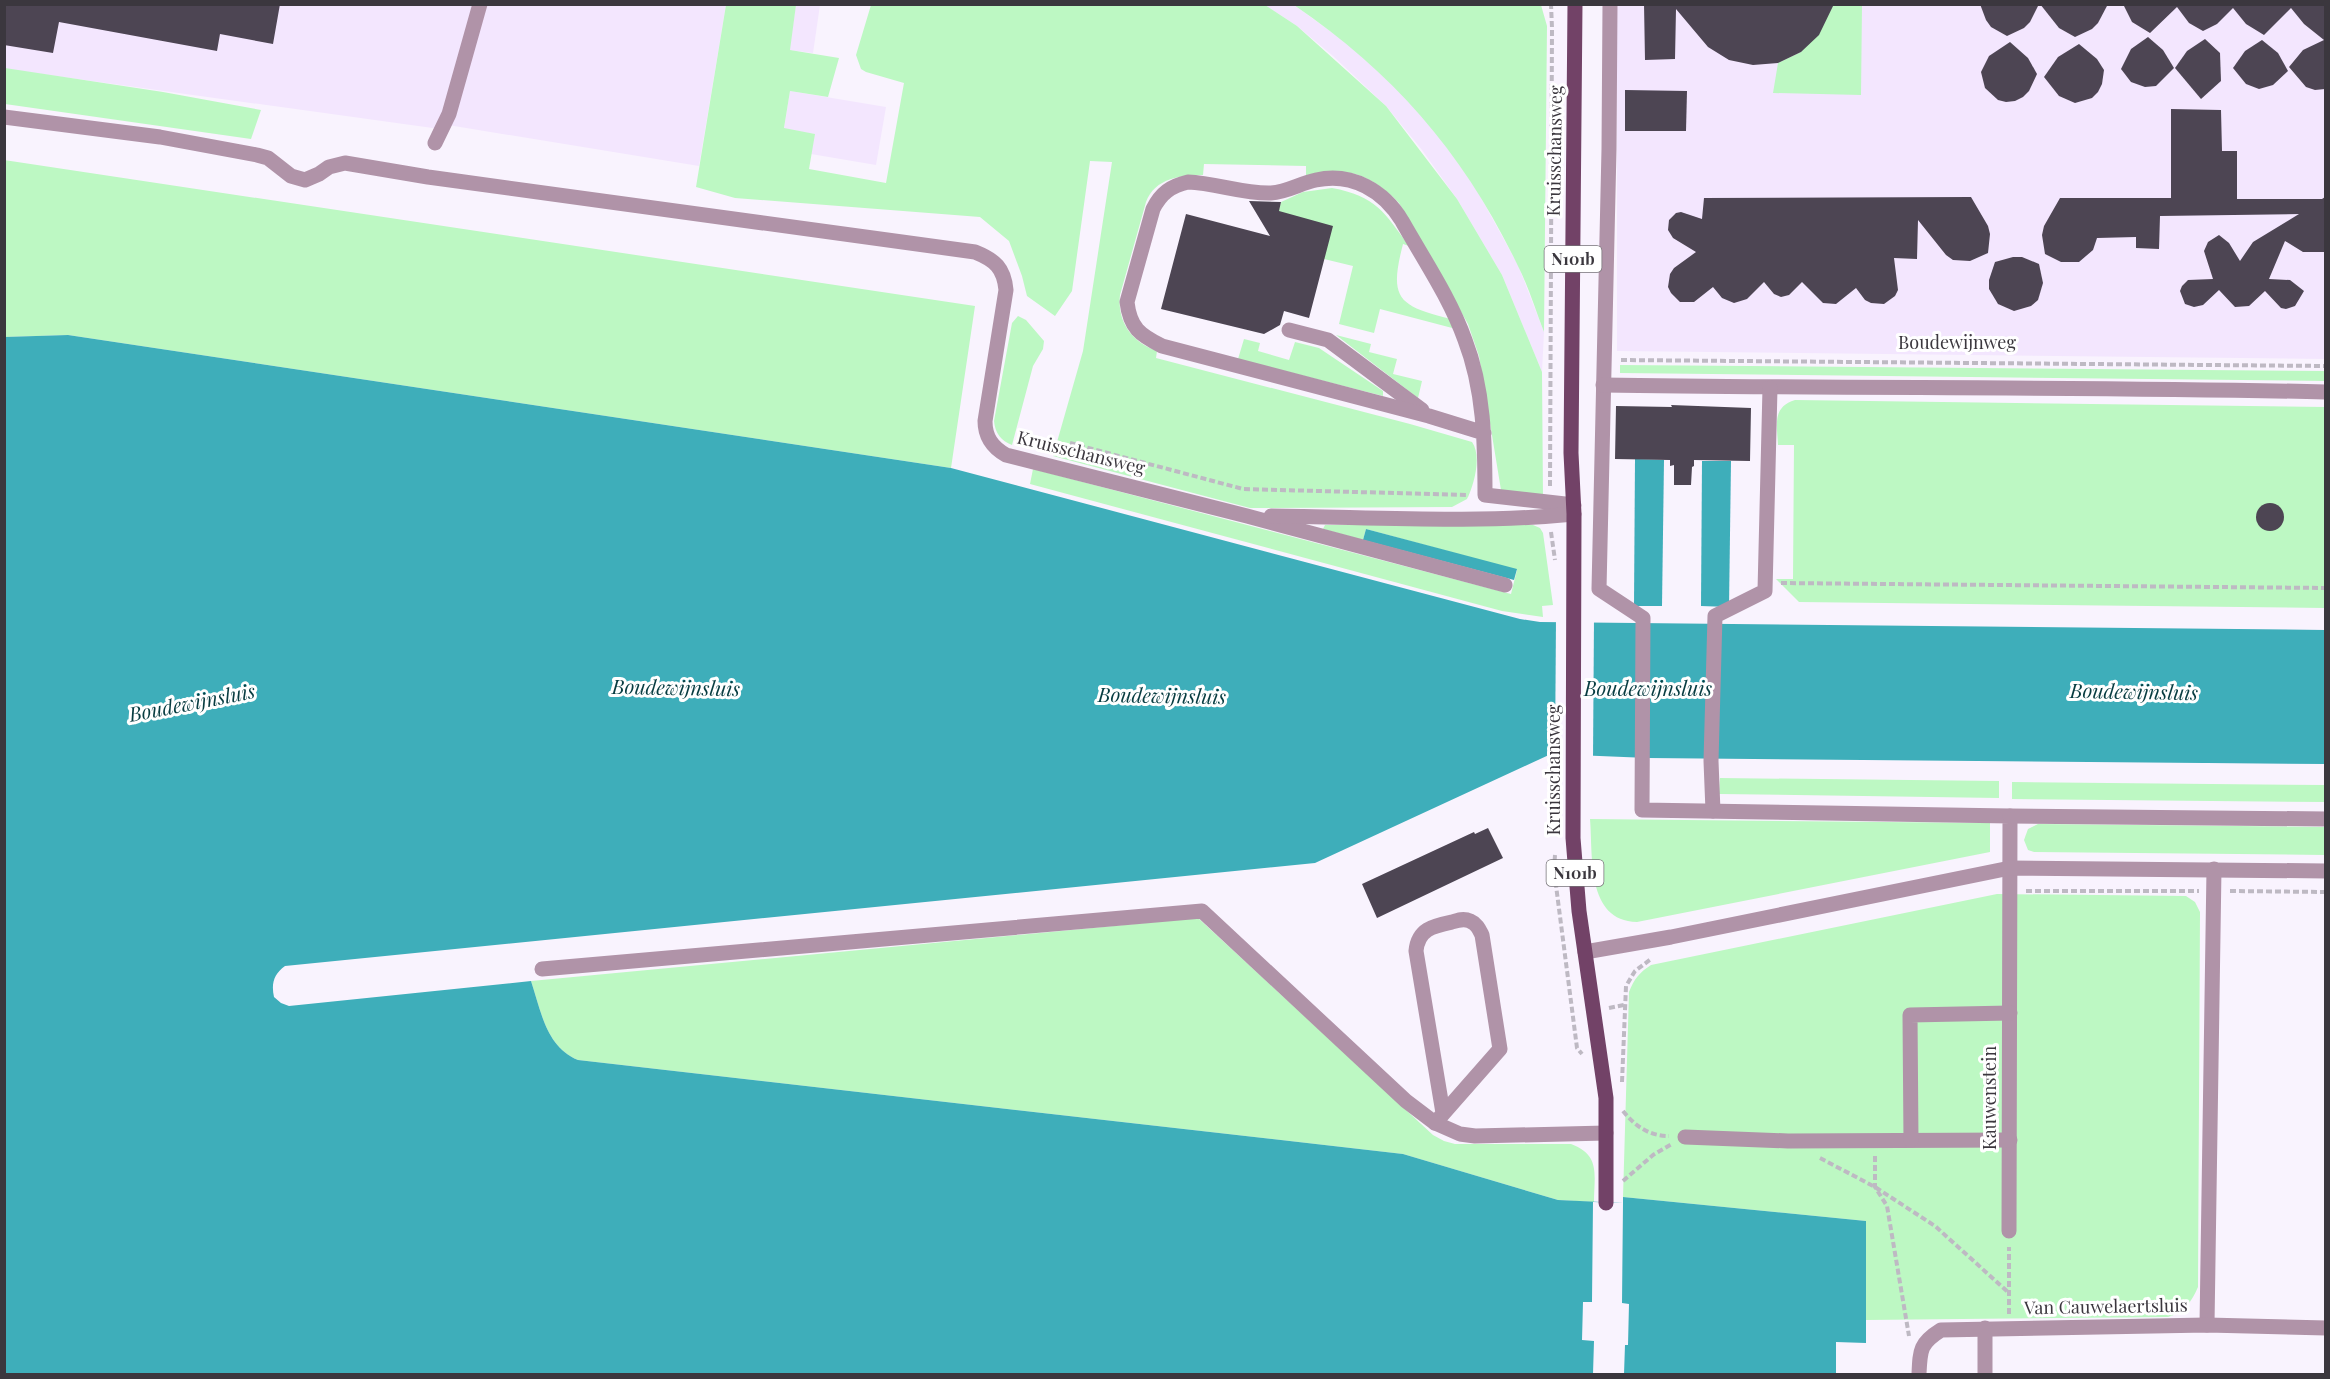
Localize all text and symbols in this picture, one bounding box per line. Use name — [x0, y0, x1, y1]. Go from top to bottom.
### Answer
street label: Kruisschansweg — [1541, 85, 1567, 217]
road number: N101b — [1544, 246, 1602, 272]
street label: Boudewijnweg — [1898, 330, 2016, 354]
street label: Kruisschansweg — [1015, 425, 1148, 480]
water label: Boudewijnsluis — [611, 672, 741, 701]
water label: Boudewijnsluis — [1583, 674, 1712, 701]
water label: Boudewijnsluis — [125, 676, 258, 727]
water label: Boudewijnsluis — [2069, 676, 2199, 705]
water label: Boudewijnsluis — [1097, 680, 1227, 709]
street label: Kruisschansweg — [1541, 704, 1565, 836]
road number: N101b — [1546, 860, 1604, 886]
street label: Kauwenstein — [1977, 1046, 2001, 1150]
street label: Van Cauwelaertsluis — [2023, 1293, 2188, 1319]

